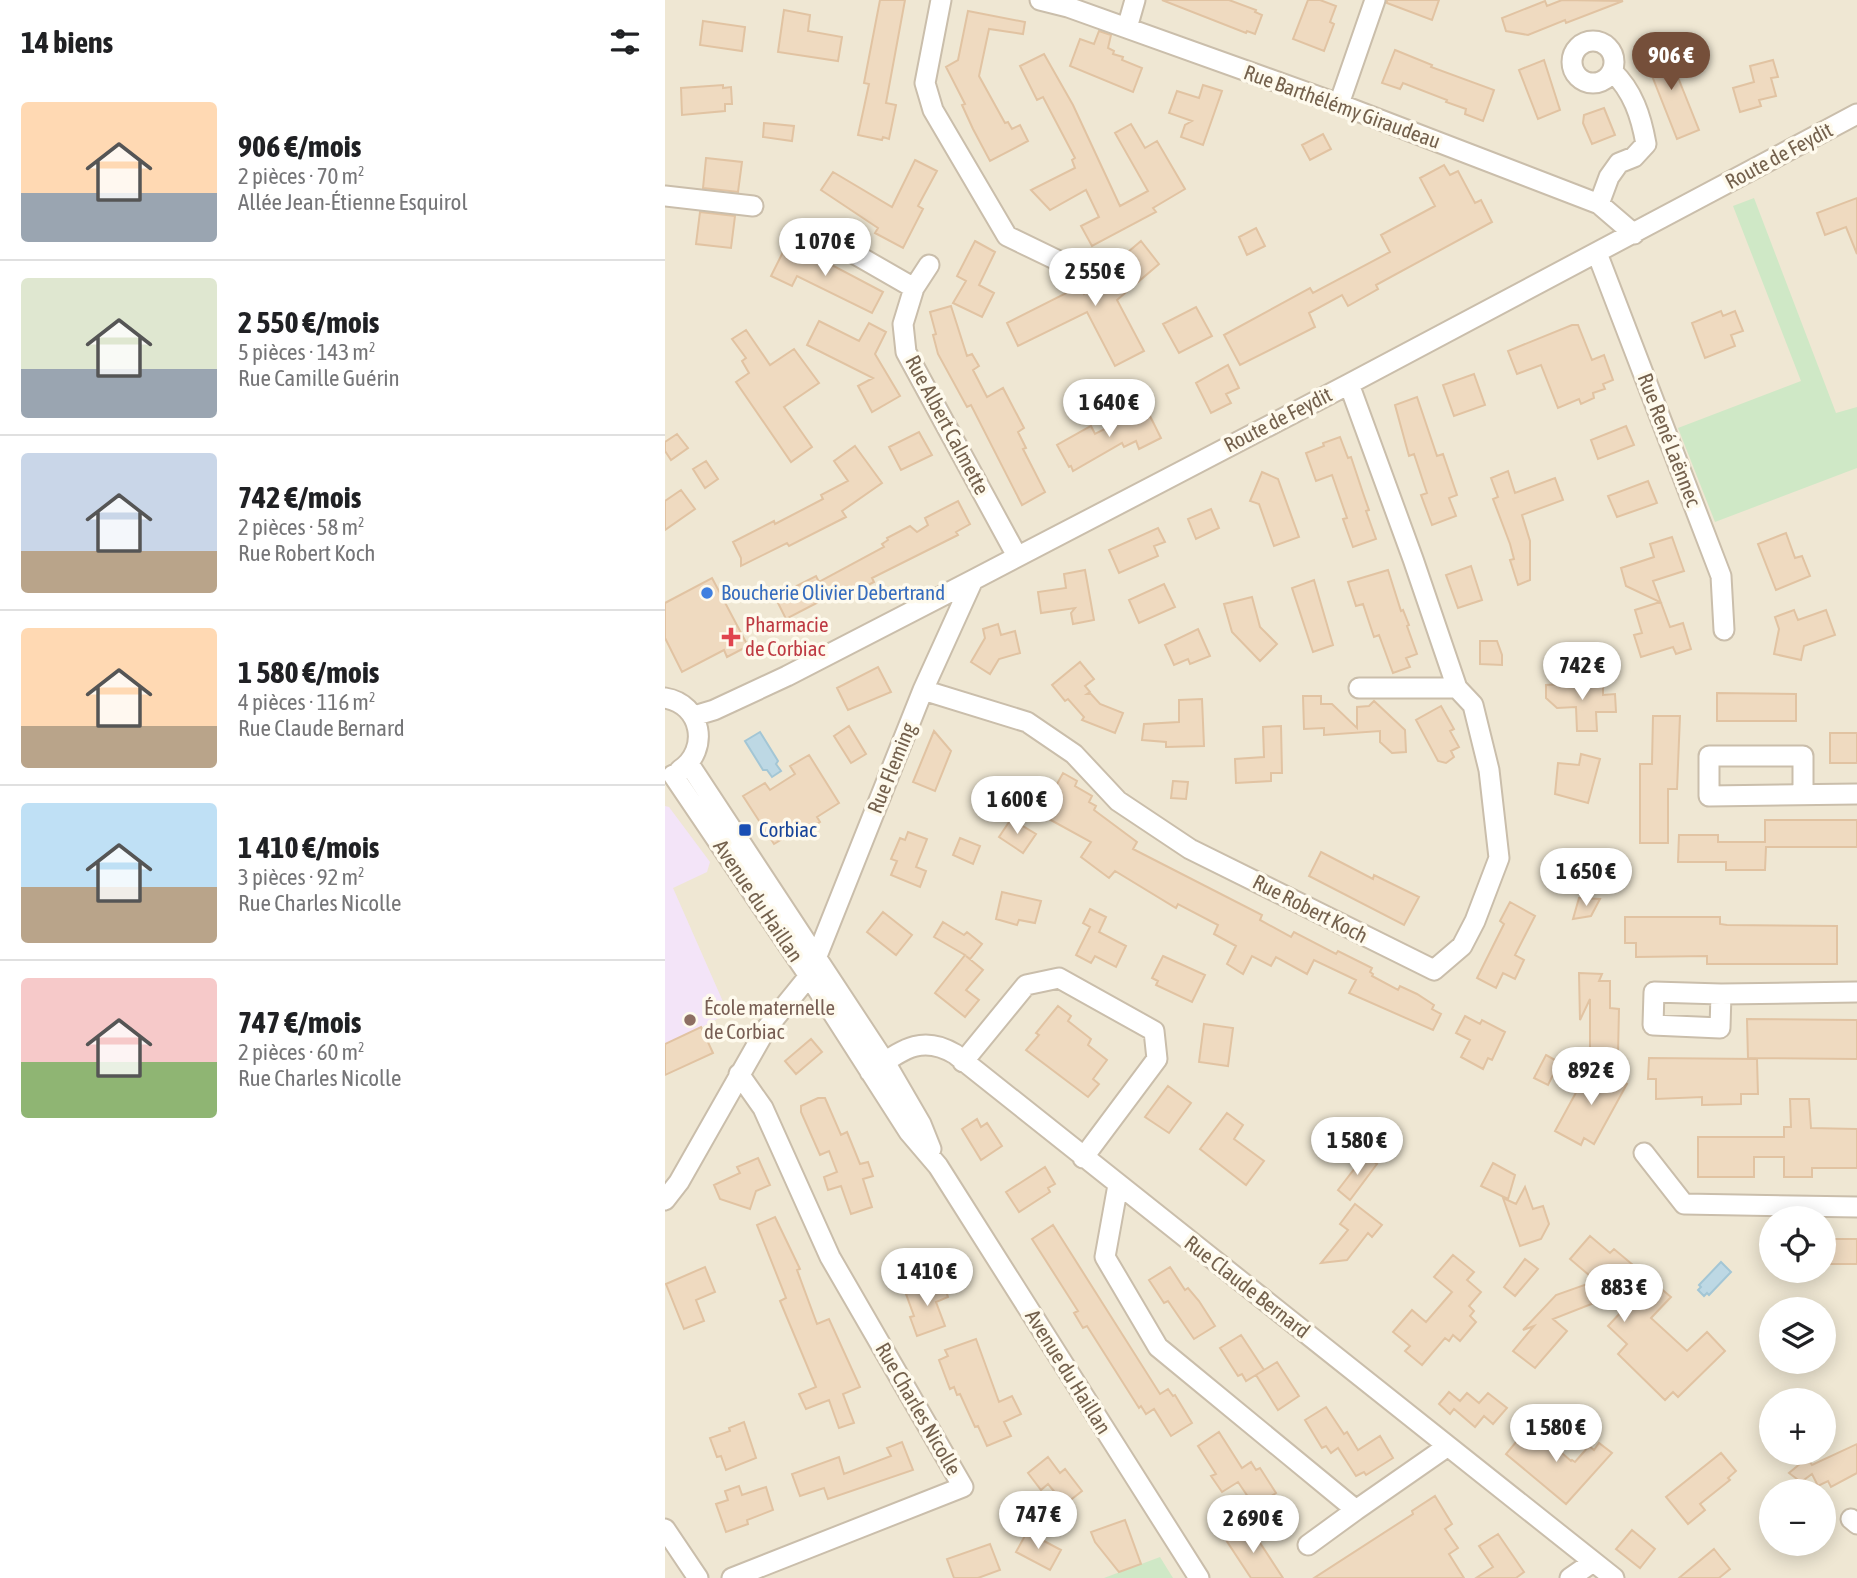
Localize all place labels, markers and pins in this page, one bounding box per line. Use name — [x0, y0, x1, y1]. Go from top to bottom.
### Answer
pin: 906 € — [1622, 32, 1720, 92]
pin: 1 070 € — [760, 218, 890, 278]
pin: 2 550 € — [1030, 248, 1160, 308]
pin: 1 640 € — [1044, 380, 1174, 439]
place label: Boucherie Olivier Debertrand — [721, 580, 945, 604]
marker: Boucherie Olivier Debertrand — [699, 585, 715, 601]
place label: Pharmacie de Corbiac — [745, 612, 828, 660]
marker: Pharmacie de Corbiac — [723, 629, 739, 645]
pin: 742 € — [1533, 642, 1631, 702]
pin: 1 600 € — [952, 776, 1082, 836]
place label: Corbiac — [759, 817, 817, 841]
marker: Corbiac — [737, 822, 753, 838]
pin: 1 650 € — [1521, 848, 1651, 908]
place label: École maternelle de Corbiac — [704, 995, 835, 1043]
marker: École maternelle de Corbiac — [682, 1012, 698, 1028]
pin: 892 € — [1542, 1048, 1640, 1107]
pin: 1 580 € — [1292, 1118, 1422, 1177]
pin: 1 410 € — [862, 1248, 992, 1308]
pin: 883 € — [1575, 1264, 1673, 1324]
pin: 1 580 € — [1491, 1404, 1621, 1464]
pin: 747 € — [989, 1492, 1087, 1551]
pin: 2 690 € — [1188, 1496, 1318, 1555]

